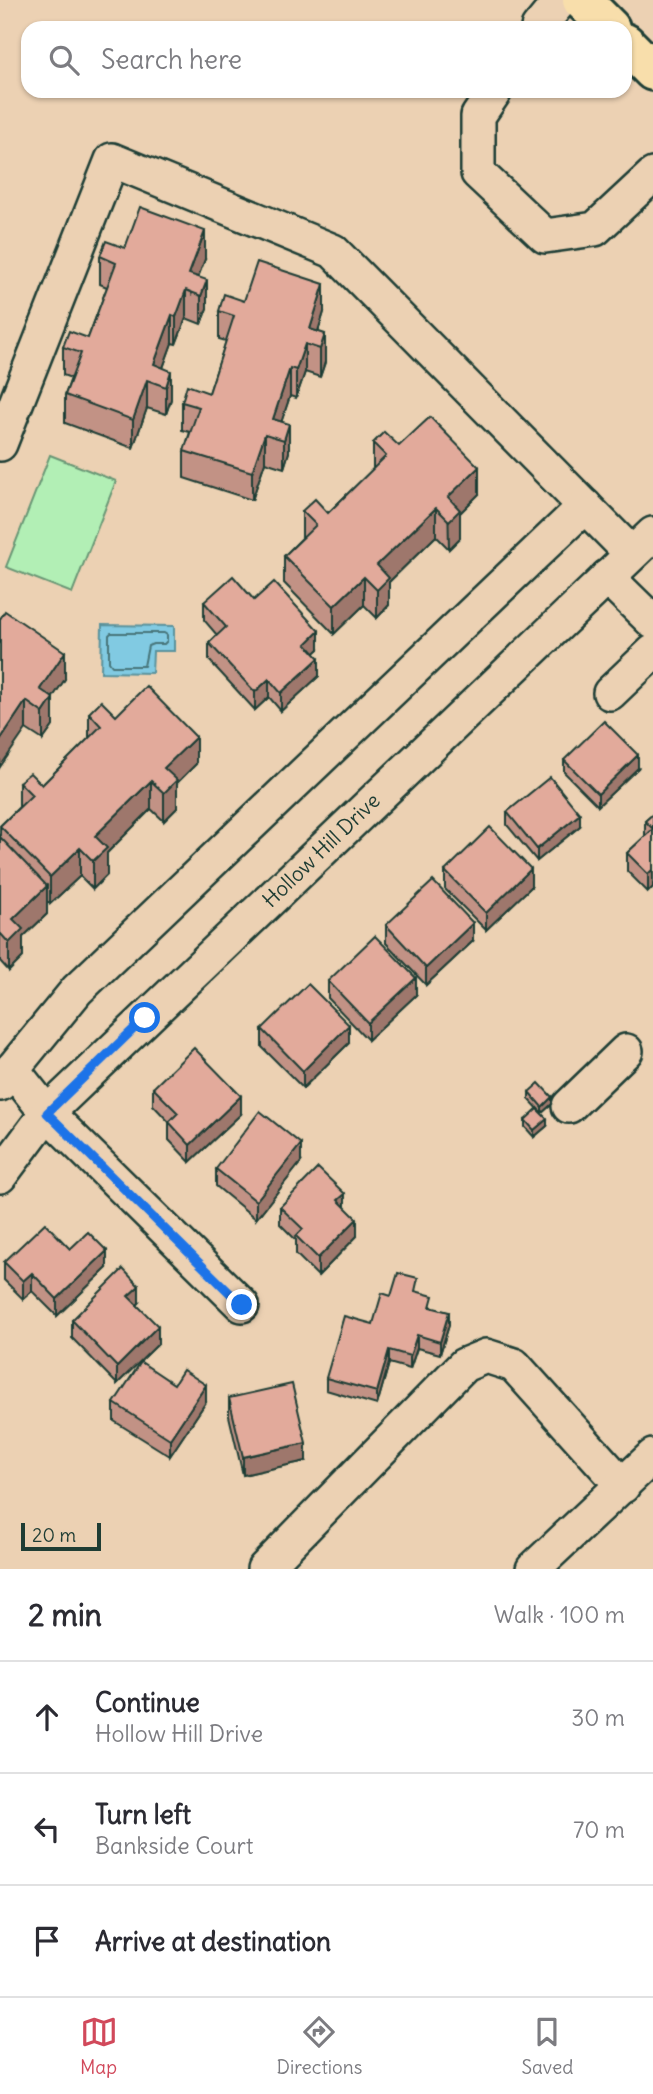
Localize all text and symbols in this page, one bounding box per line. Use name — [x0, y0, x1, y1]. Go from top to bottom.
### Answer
search box — [21, 21, 632, 98]
icon: search — [45, 41, 83, 79]
text: Search here — [101, 43, 242, 76]
street label: Hollow Hill Drive — [256, 787, 386, 913]
route start — [129, 1002, 160, 1033]
route end — [226, 1289, 257, 1320]
scale bar — [21, 1520, 102, 1552]
text: 20 m — [32, 1523, 76, 1547]
text: 2 min — [28, 1596, 102, 1634]
text: Walk · 100 m — [494, 1600, 625, 1629]
text: Continue — [95, 1686, 200, 1719]
icon: ahead — [28, 1698, 66, 1736]
text: 30 m — [571, 1703, 625, 1732]
text: Hollow Hill Drive — [95, 1719, 263, 1748]
text: Turn left — [95, 1798, 191, 1831]
icon: left — [28, 1810, 66, 1848]
text: 70 m — [573, 1815, 625, 1844]
text: Bankside Court — [95, 1831, 254, 1860]
icon: arrive — [28, 1922, 66, 1960]
text: Arrive at destination — [95, 1925, 331, 1958]
tab: Map — [80, 2013, 118, 2079]
tab: Directions — [277, 2013, 362, 2079]
tab: Saved — [521, 2013, 573, 2079]

